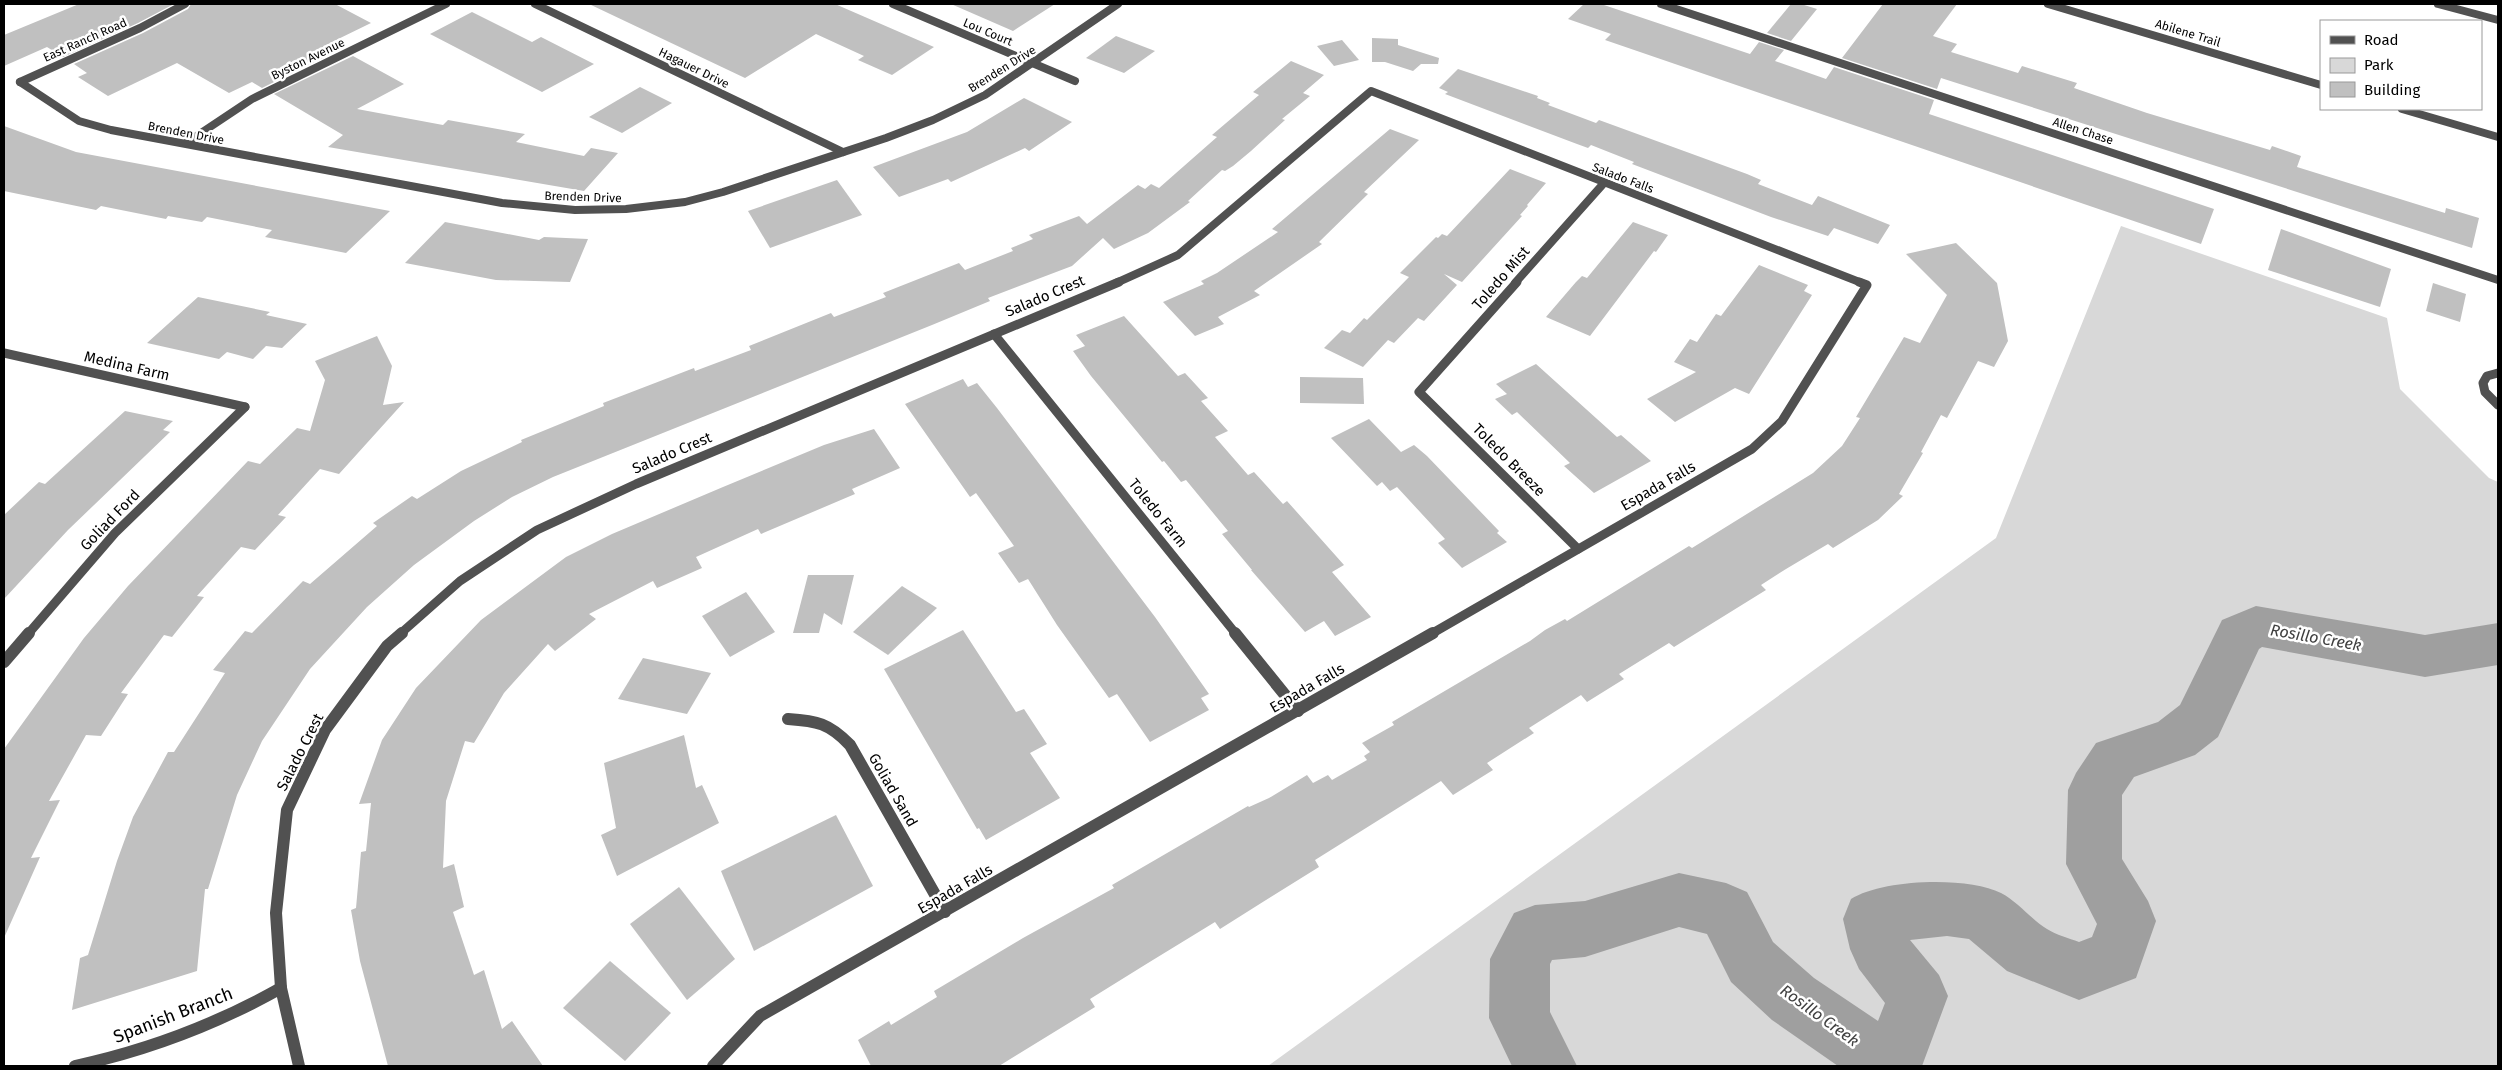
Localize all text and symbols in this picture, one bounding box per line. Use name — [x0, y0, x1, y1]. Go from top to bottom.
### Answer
street label: East Ranch Road — [41, 15, 129, 65]
street label: Lou Court — [961, 15, 1015, 49]
street label: Abilene Trail — [2154, 16, 2223, 50]
legend — [2320, 20, 2482, 110]
text: Road — [2364, 31, 2399, 49]
street label: Byston Avenue — [269, 35, 347, 83]
street label: Brenden Drive — [966, 43, 1038, 95]
street label: Hagauer Drive — [657, 45, 731, 91]
text: Park — [2364, 56, 2394, 74]
text: Building — [2364, 81, 2420, 99]
street label: Allen Chase — [2051, 115, 2115, 147]
street label: Brenden Drive — [147, 119, 225, 147]
street label: Salado Falls — [1590, 160, 1656, 196]
street label: Brenden Drive — [544, 189, 622, 205]
street label: Toledo Mist — [1469, 242, 1534, 313]
street label: Salado Crest — [1003, 271, 1088, 321]
street label: Medina Farm — [82, 347, 172, 385]
street label: Toledo Breeze — [1469, 420, 1549, 500]
street label: Salado Crest — [630, 428, 715, 478]
street label: Espada Falls — [1617, 457, 1699, 515]
street label: Toledo Farm — [1125, 475, 1191, 551]
street label: Goliad Ford — [76, 486, 144, 554]
water label: Rosillo Creek — [2269, 620, 2363, 655]
street label: Espada Falls — [1266, 659, 1348, 717]
street label: Salado Crest — [273, 710, 327, 794]
street label: Goliad Sand — [865, 750, 921, 830]
street label: Espada Falls — [914, 860, 996, 918]
water label: Rosillo Creek — [1777, 981, 1863, 1050]
street label: Spanish Branch — [110, 982, 236, 1048]

